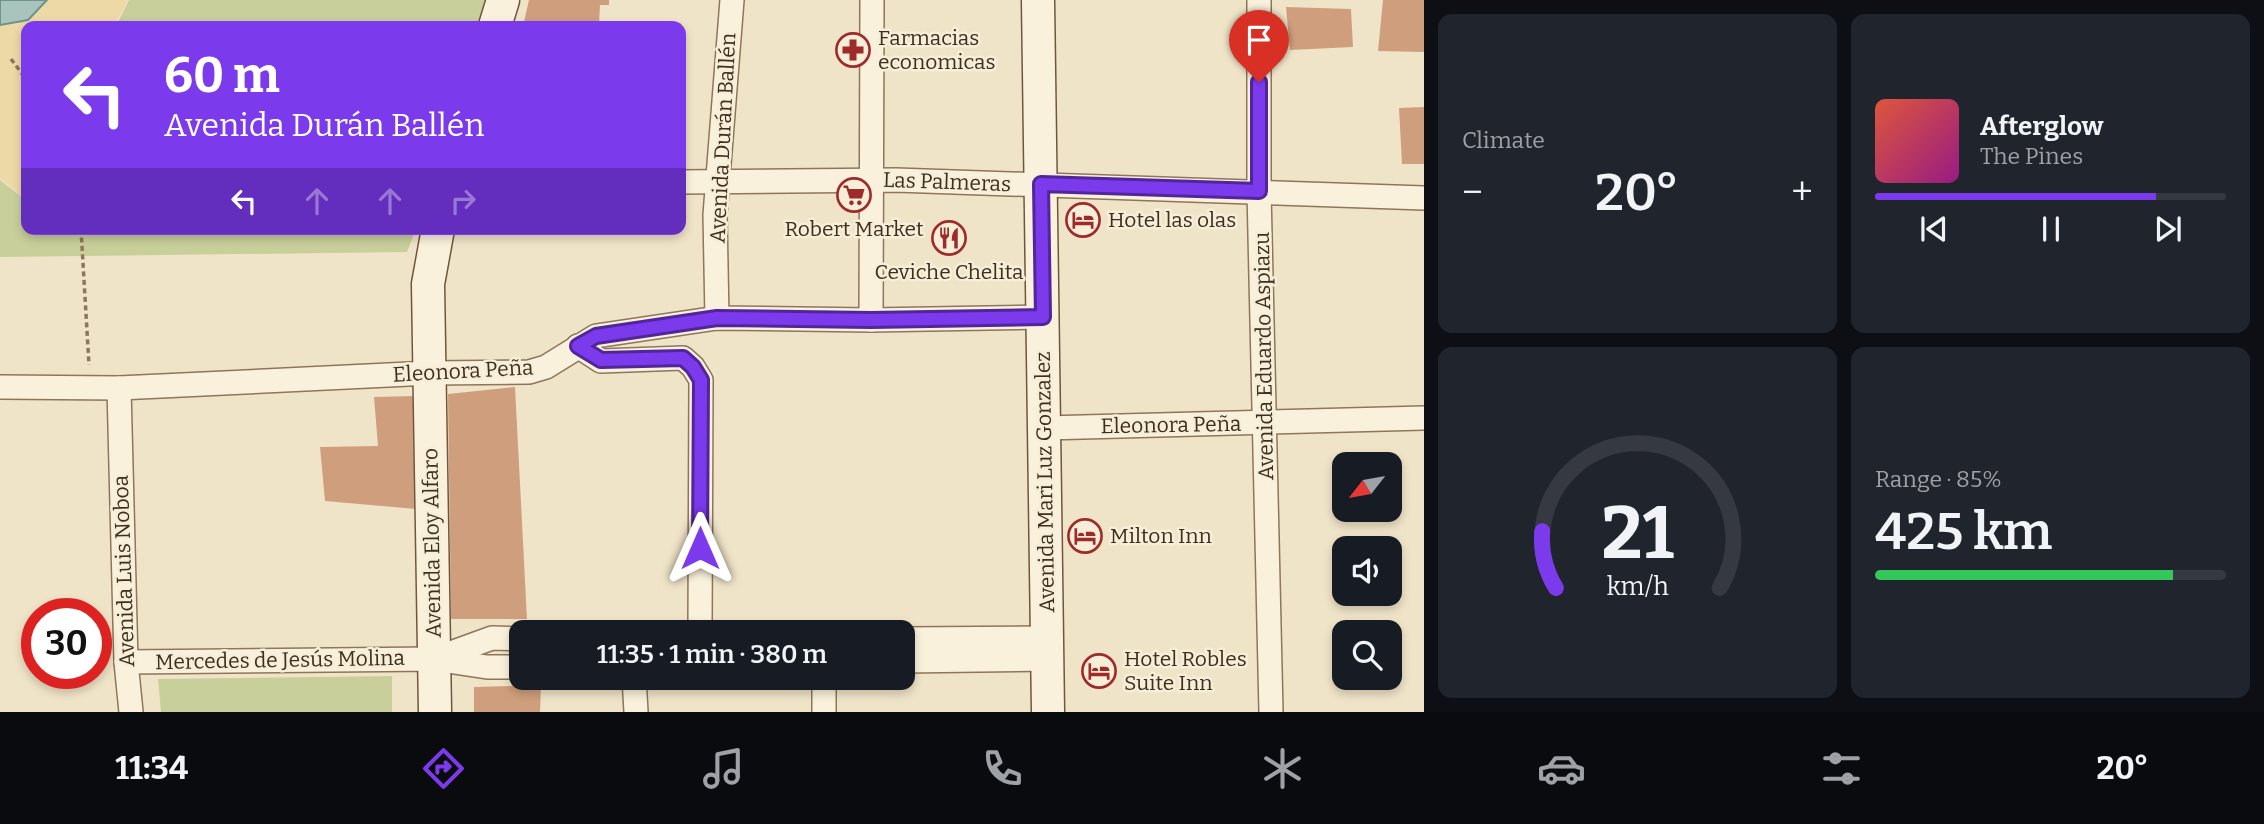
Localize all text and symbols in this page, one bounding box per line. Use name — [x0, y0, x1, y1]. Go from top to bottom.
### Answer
pin — [1229, 10, 1289, 82]
icon: arrive — [1240, 21, 1278, 59]
place label: Farmacias economicas — [878, 25, 996, 75]
pharmacy icon: Farmacias economicas — [834, 31, 872, 69]
street label: Avenida Durán Ballén — [705, 32, 741, 244]
text: 60 m — [164, 46, 280, 105]
icon: left — [49, 49, 140, 140]
text: Avenida Durán Ballén — [164, 106, 485, 144]
text: Afterglow — [1980, 111, 2103, 142]
text: Climate — [1462, 126, 1545, 154]
text: The Pines — [1980, 142, 2083, 170]
text: 20° — [1595, 161, 1679, 224]
street label: Las Palmeras — [882, 167, 1012, 197]
text: − — [1462, 169, 1483, 215]
text: + — [1791, 169, 1813, 215]
supermarket icon: Robert Market — [835, 176, 873, 214]
icon: left — [225, 182, 263, 220]
icon: ahead — [298, 182, 336, 220]
icon: ahead — [371, 182, 409, 220]
icon: right — [444, 182, 482, 220]
hotel icon: Hotel las olas — [1064, 201, 1102, 239]
place label: Hotel las olas — [1108, 207, 1236, 233]
icon: previous — [1915, 210, 1953, 248]
icon: pause — [2032, 210, 2070, 248]
icon: next — [2149, 210, 2187, 248]
place label: Robert Market — [784, 216, 924, 242]
restaurant icon: Ceviche Chelita — [930, 219, 968, 257]
street label: Avenida Eduardo Aspiazu — [1249, 232, 1279, 480]
place label: Ceviche Chelita — [874, 259, 1024, 285]
street label: Avenida Mari Luz Gonzalez — [1030, 351, 1060, 613]
street label: Eleonora Peña — [392, 354, 534, 388]
street label: Eleonora Peña — [1100, 411, 1242, 439]
street label: Avenida Eloy Alfaro — [417, 448, 447, 638]
north arrow — [1332, 452, 1402, 522]
map controls — [1332, 452, 1402, 690]
text: Range · 85% — [1875, 465, 2002, 493]
street label: Avenida Luis Noboa — [108, 474, 140, 668]
text: 21 — [1601, 491, 1674, 578]
text: 425 km — [1875, 500, 2052, 563]
position arrow — [663, 511, 737, 585]
hotel icon: Milton Inn — [1066, 517, 1104, 555]
place label: Milton Inn — [1110, 523, 1212, 549]
button: sound — [1332, 536, 1402, 606]
text: km/h — [1607, 572, 1669, 602]
speed limit sign: 30 — [21, 598, 112, 689]
button: search — [1332, 620, 1402, 690]
text: 11:35 · 1 min · 380 m — [597, 639, 827, 670]
street label: Mercedes de Jesús Molina — [155, 645, 406, 675]
place label: Hotel Robles Suite Inn — [1124, 646, 1247, 696]
hotel icon: Hotel Robles Suite Inn — [1080, 652, 1118, 690]
icon: directions — [419, 744, 468, 793]
icon: music — [699, 744, 748, 793]
icon: phone — [978, 744, 1027, 793]
icon: climate — [1258, 744, 1307, 793]
icon: car — [1537, 744, 1586, 793]
icon: filters — [1817, 744, 1866, 793]
text: 11:34 — [115, 749, 188, 787]
text: 20° — [2096, 749, 2149, 787]

